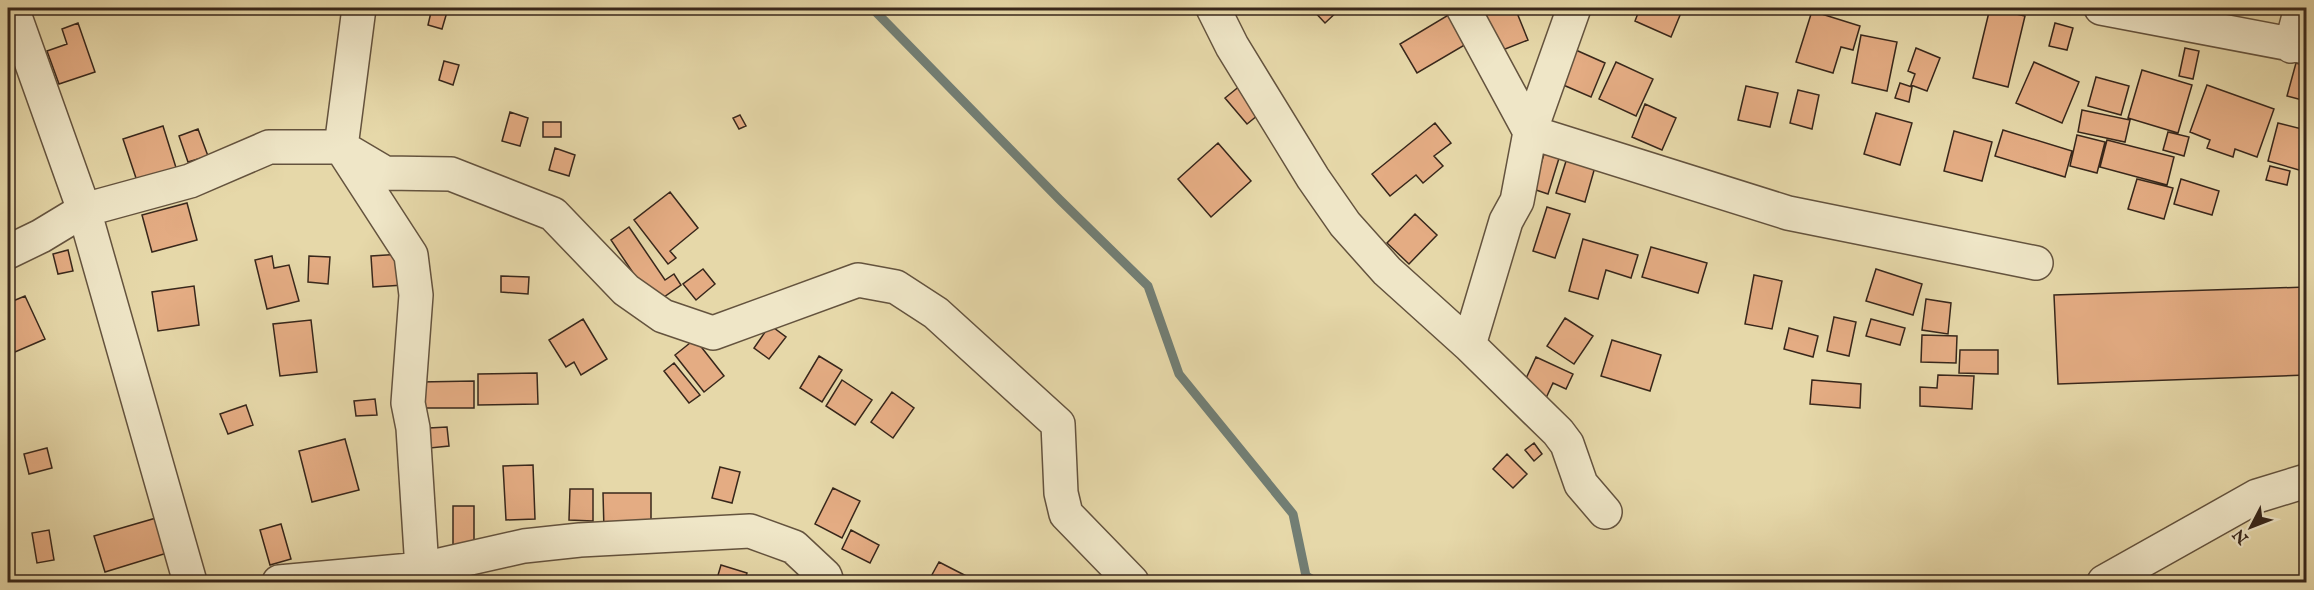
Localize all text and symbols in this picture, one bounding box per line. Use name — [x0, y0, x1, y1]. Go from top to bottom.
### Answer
north arrow — [2221, 497, 2281, 557]
text: N — [2229, 524, 2254, 548]

